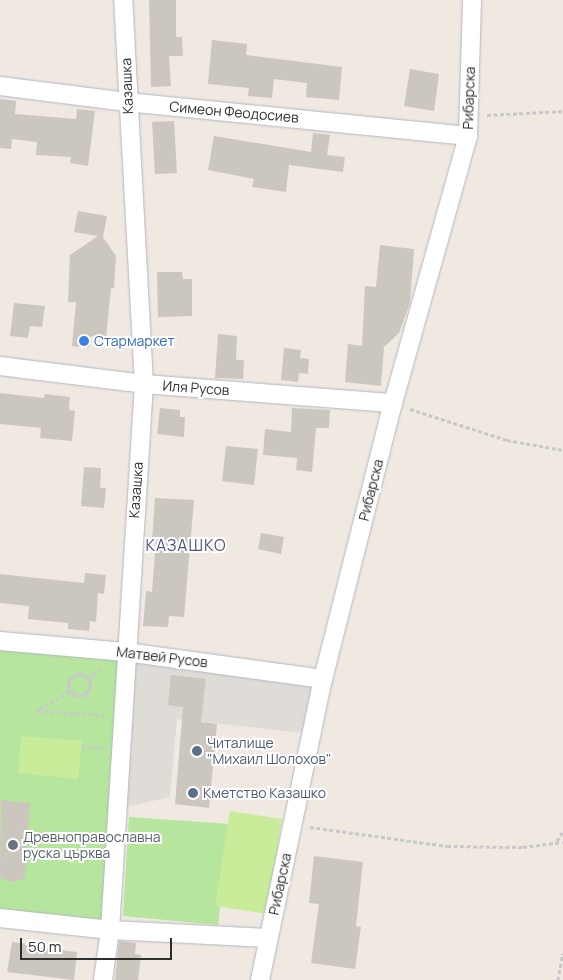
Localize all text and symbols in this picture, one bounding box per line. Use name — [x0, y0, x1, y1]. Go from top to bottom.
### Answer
street label: Казашка — [118, 58, 136, 114]
street label: Рибарска — [460, 66, 478, 130]
street label: Симеон Феодосиев — [169, 98, 299, 126]
place label: Стармаркет — [94, 333, 174, 349]
marker: Стармаркет — [78, 335, 90, 347]
street label: Иля Русов — [162, 377, 230, 399]
street label: Рибарска — [355, 457, 387, 523]
street label: Казашка — [126, 461, 146, 519]
district label: КАЗАШКО — [145, 535, 227, 555]
street label: Матвей Русов — [115, 643, 209, 671]
place label: Читалище "Михаил Шолохов" — [207, 735, 331, 768]
marker: Читалище "Михаил Шолохов" — [191, 745, 203, 757]
place label: Кметство Казашко — [203, 785, 326, 801]
marker: Кметство Казашко — [187, 787, 199, 799]
place label: Древноправославна руска църква — [23, 829, 161, 862]
marker: Древноправославна руска църква — [7, 839, 19, 851]
street label: Рибарска — [265, 851, 295, 917]
scale bar — [22, 928, 175, 960]
text: 50 m — [28, 936, 62, 957]

